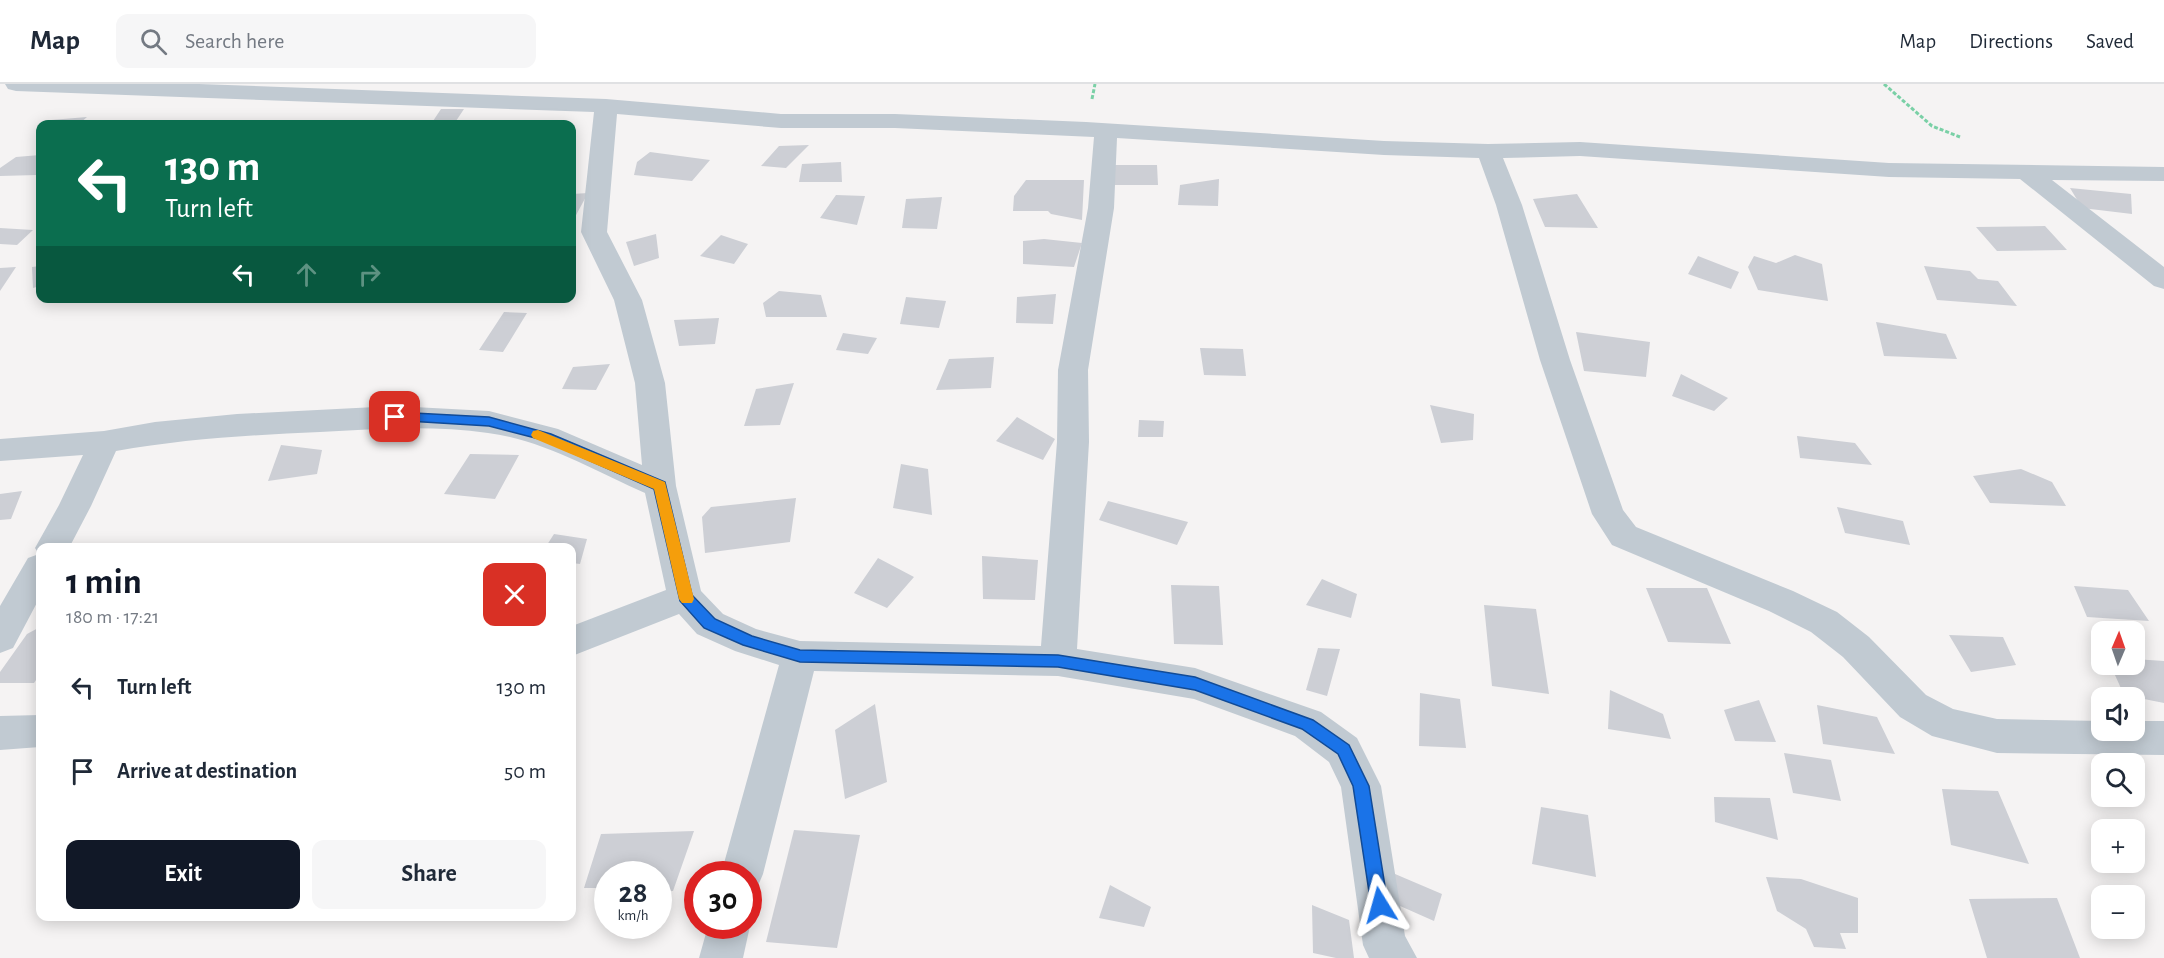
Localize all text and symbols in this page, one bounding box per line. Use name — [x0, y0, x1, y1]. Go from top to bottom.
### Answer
search box — [116, 14, 536, 68]
icon: search — [137, 25, 170, 58]
text: Map — [30, 27, 80, 55]
text: Search here — [185, 30, 284, 52]
text: Map — [1900, 31, 1936, 52]
text: Directions — [1969, 31, 2053, 52]
text: Saved — [2086, 31, 2134, 52]
icon: left — [66, 144, 144, 222]
text: 130 m — [165, 146, 260, 188]
text: Turn left — [165, 195, 253, 222]
icon: left — [227, 258, 260, 291]
icon: ahead — [290, 258, 323, 291]
icon: right — [353, 258, 386, 291]
pin — [369, 391, 420, 442]
icon: arrive — [378, 400, 411, 433]
button: close — [483, 563, 546, 626]
text: 1 min — [66, 564, 142, 600]
text: 180 m · 17:21 — [66, 607, 159, 627]
north arrow — [2091, 621, 2145, 675]
map controls — [2091, 621, 2145, 939]
icon: left — [66, 671, 99, 704]
text: Turn left — [117, 676, 191, 698]
text: 130 m — [497, 676, 546, 698]
button: sound — [2091, 687, 2145, 741]
button: search — [2091, 753, 2145, 807]
icon: arrive — [66, 755, 99, 788]
text: Arrive at destination — [117, 760, 297, 782]
text: 50 m — [504, 760, 546, 782]
button: + — [2091, 819, 2145, 873]
button: Exit — [66, 840, 300, 909]
button: Share — [312, 840, 546, 909]
speed limit sign: 30 — [684, 861, 762, 939]
position arrow — [1348, 873, 1412, 937]
text: 28 — [619, 878, 647, 908]
button: − — [2091, 885, 2145, 939]
text: km/h — [618, 908, 648, 923]

